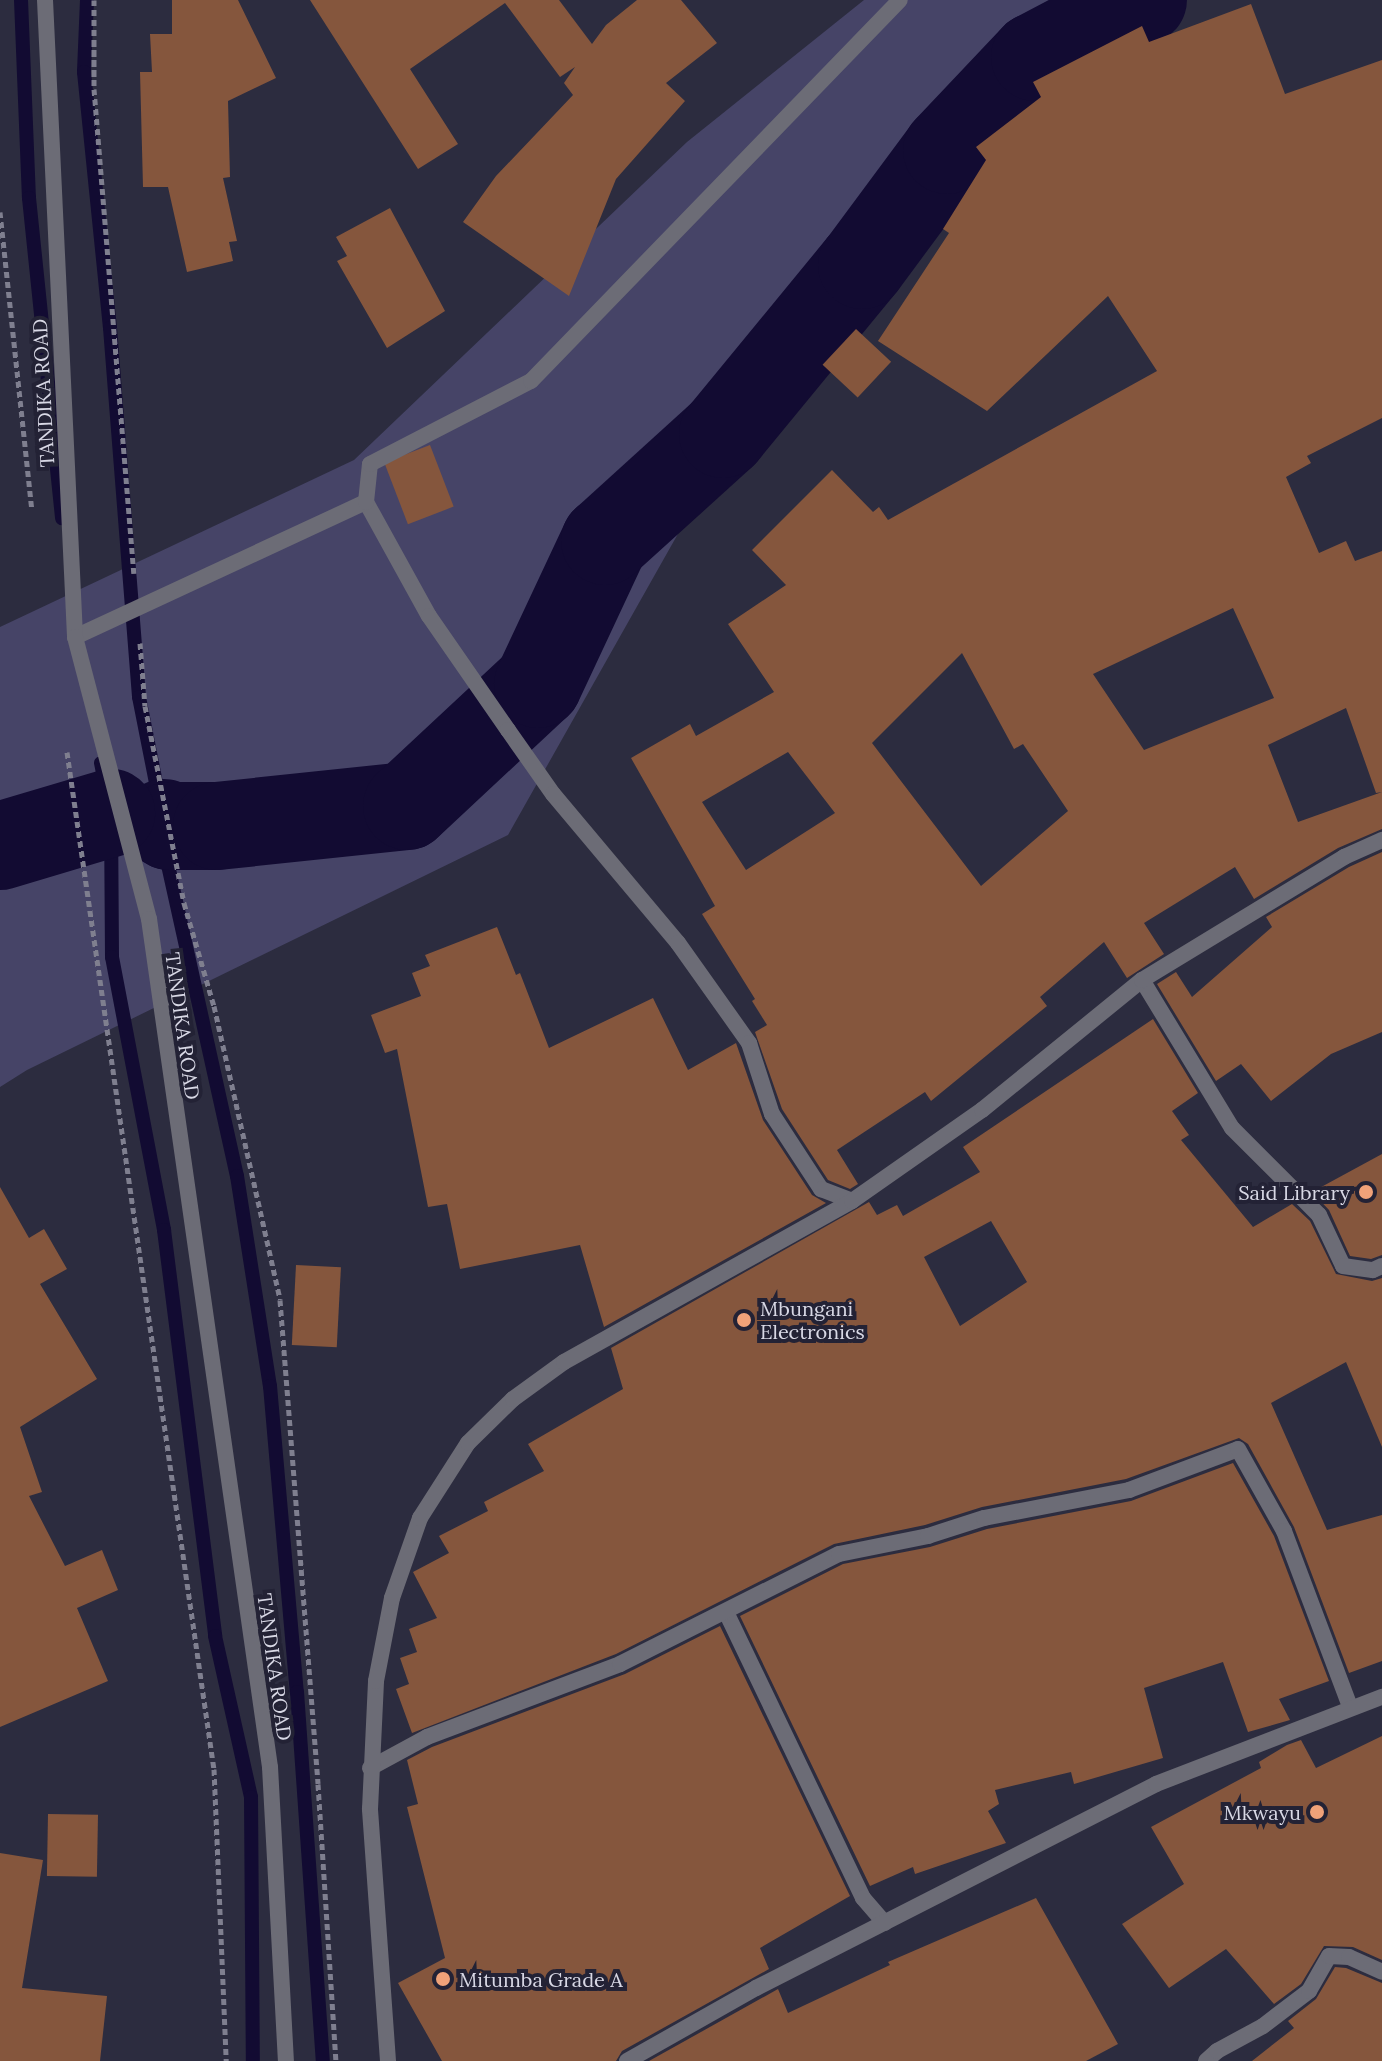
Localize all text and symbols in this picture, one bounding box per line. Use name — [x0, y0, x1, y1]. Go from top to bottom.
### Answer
street label: TANDIKA ROAD — [27, 318, 59, 468]
street label: TANDIKA ROAD — [161, 951, 205, 1101]
place label: Said Library — [1238, 1180, 1350, 1204]
marker: Said Library — [1357, 1183, 1375, 1201]
place label: Mbungani Electronics — [760, 1296, 865, 1343]
marker: Mbungani Electronics — [735, 1311, 753, 1329]
street label: TANDIKA ROAD — [253, 1592, 297, 1742]
place label: Mkwayu — [1223, 1800, 1301, 1824]
marker: Mkwayu — [1308, 1803, 1326, 1821]
place label: Mitumba Grade A — [459, 1967, 623, 1991]
marker: Mitumba Grade A — [434, 1970, 452, 1988]

